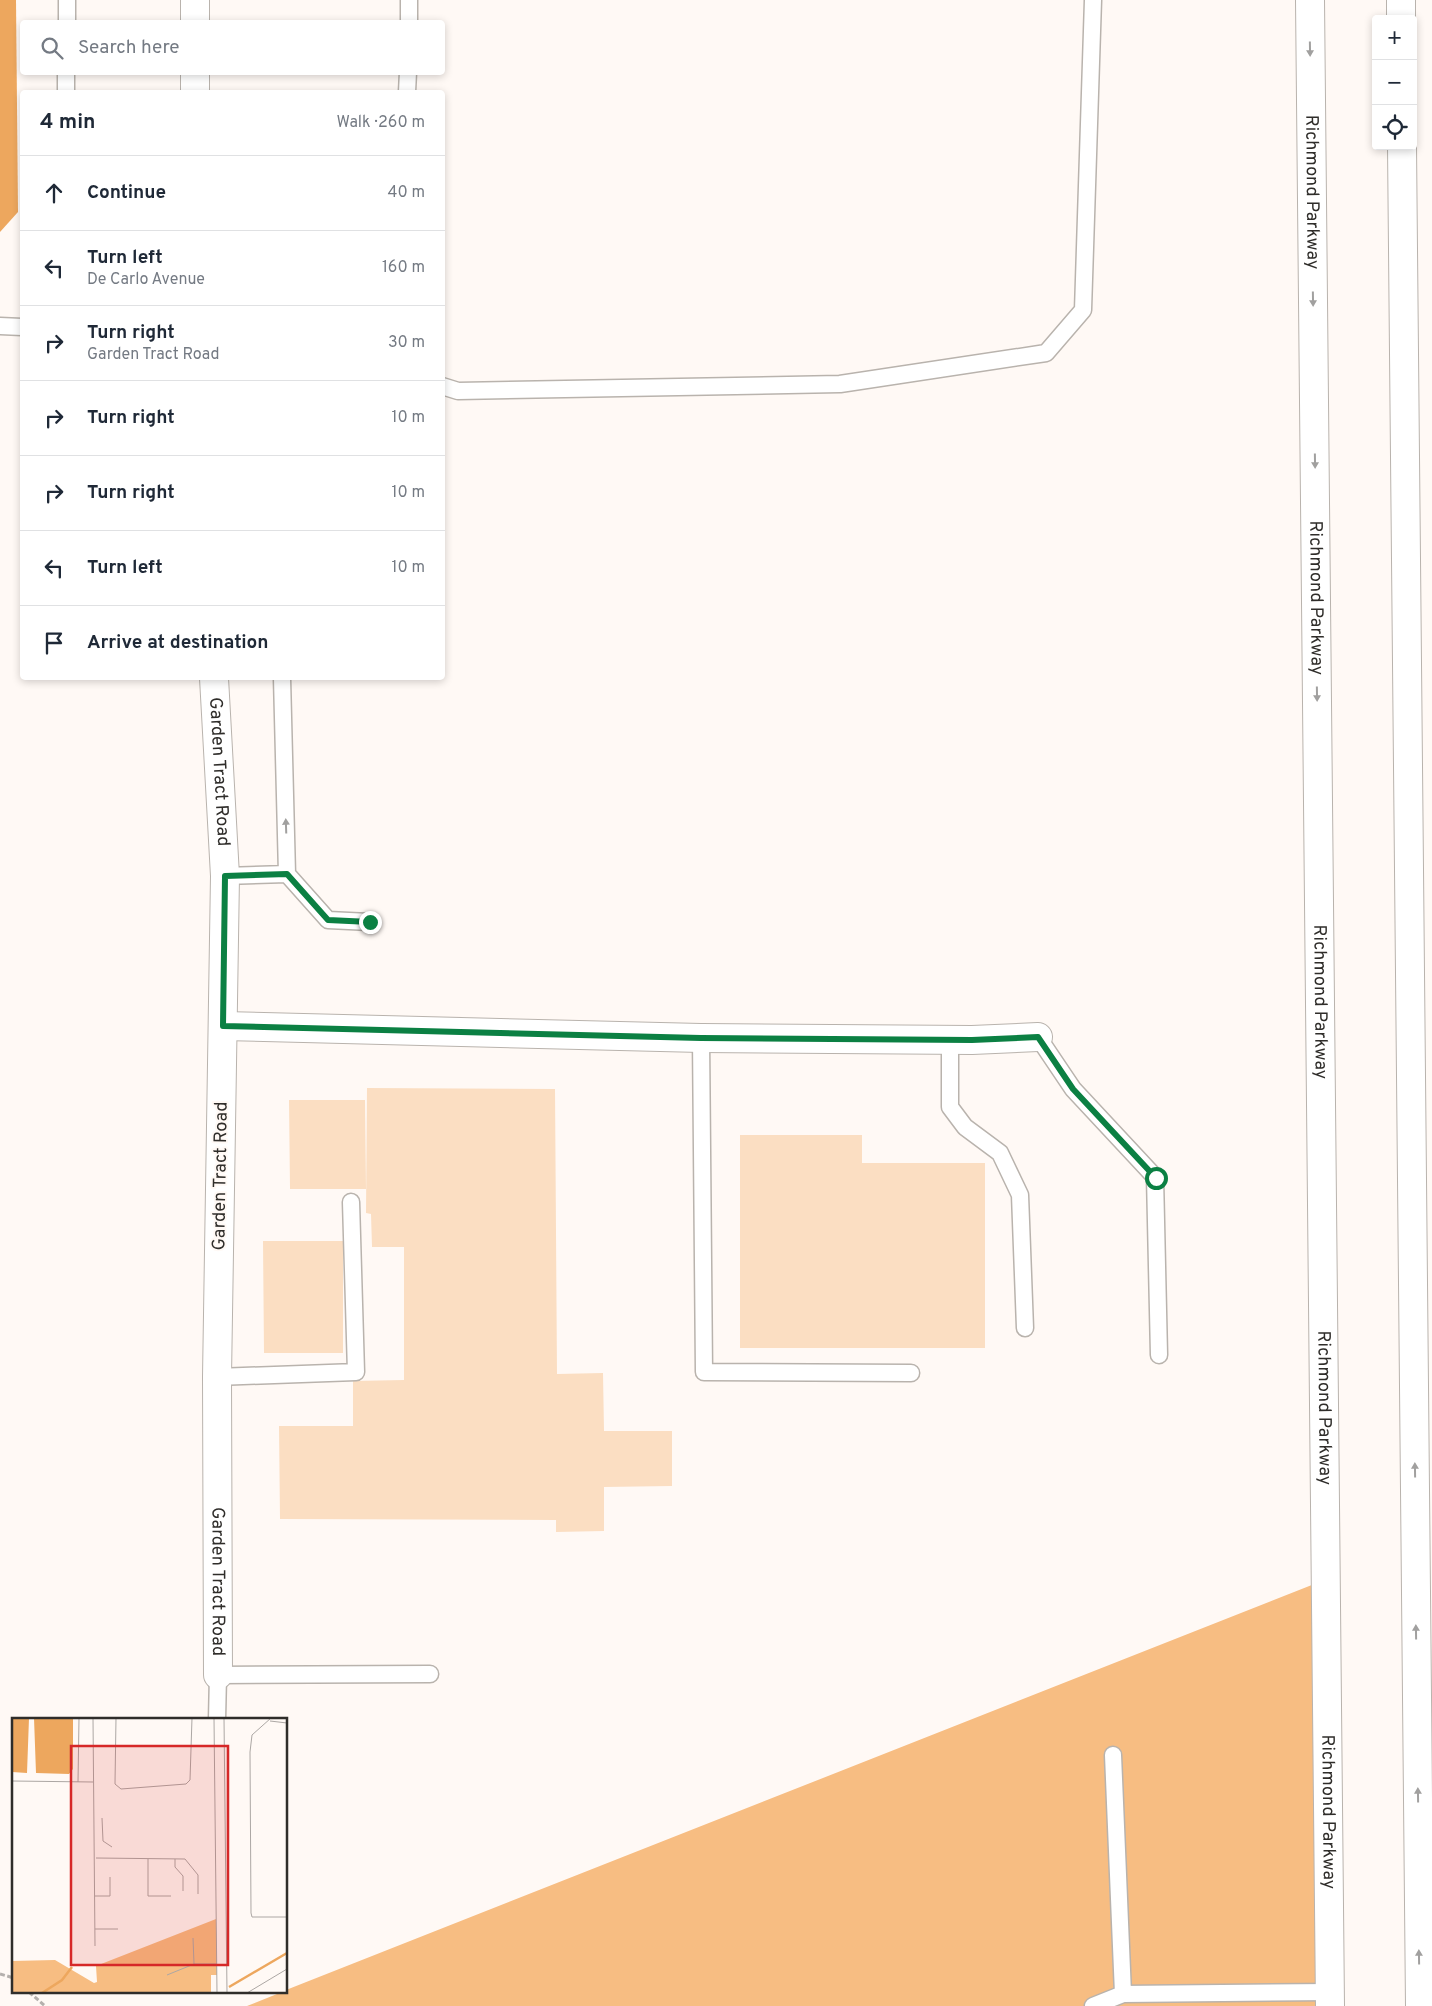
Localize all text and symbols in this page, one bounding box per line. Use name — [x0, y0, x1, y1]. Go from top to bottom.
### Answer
map controls — [1372, 15, 1417, 150]
button: + — [1372, 15, 1417, 60]
search box — [20, 20, 445, 75]
icon: search — [38, 34, 66, 62]
text: Search here — [78, 36, 180, 60]
one-way arrow — [1307, 41, 1315, 57]
button: − — [1372, 60, 1417, 105]
button: locate — [1372, 105, 1417, 150]
text: 4 min — [40, 109, 96, 136]
text: Walk · 260 m — [336, 113, 425, 133]
street label: Richmond Parkway — [1300, 114, 1324, 269]
icon: ahead — [40, 179, 68, 207]
text: Continue — [87, 181, 166, 205]
text: 40 m — [387, 183, 425, 203]
text: Turn left — [87, 246, 163, 270]
icon: left — [40, 254, 68, 282]
text: 160 m — [382, 258, 425, 278]
text: De Carlo Avenue — [87, 270, 205, 290]
one-way arrow — [1309, 291, 1317, 307]
text: Turn right — [87, 321, 175, 345]
icon: right — [40, 329, 68, 357]
text: 30 m — [388, 333, 425, 353]
text: Garden Tract Road — [87, 345, 220, 365]
icon: right — [40, 404, 68, 432]
text: Turn right — [87, 406, 175, 430]
text: 10 m — [391, 408, 425, 428]
one-way arrow — [1311, 453, 1319, 469]
icon: right — [40, 479, 68, 507]
text: Turn right — [87, 481, 175, 505]
text: 10 m — [391, 483, 425, 503]
street label: Richmond Parkway — [1304, 520, 1328, 675]
icon: left — [40, 554, 68, 582]
text: Turn left — [87, 556, 163, 580]
text: 10 m — [391, 558, 425, 578]
icon: arrive — [40, 629, 68, 657]
text: Arrive at destination — [87, 631, 268, 655]
one-way arrow — [1314, 686, 1322, 702]
street label: Garden Tract Road — [204, 697, 235, 847]
one-way arrow — [281, 817, 289, 833]
route end — [359, 911, 382, 934]
street label: Richmond Parkway — [1308, 924, 1332, 1079]
street label: Garden Tract Road — [208, 1101, 234, 1251]
route start — [1145, 1167, 1168, 1190]
street label: Richmond Parkway — [1312, 1330, 1336, 1485]
one-way arrow — [1411, 1462, 1419, 1478]
street label: Garden Tract Road — [206, 1507, 229, 1656]
one-way arrow — [1412, 1624, 1420, 1640]
inset map — [12, 1718, 288, 1994]
street label: Richmond Parkway — [1316, 1734, 1340, 1889]
one-way arrow — [1414, 1787, 1422, 1803]
one-way arrow — [1415, 1949, 1423, 1965]

